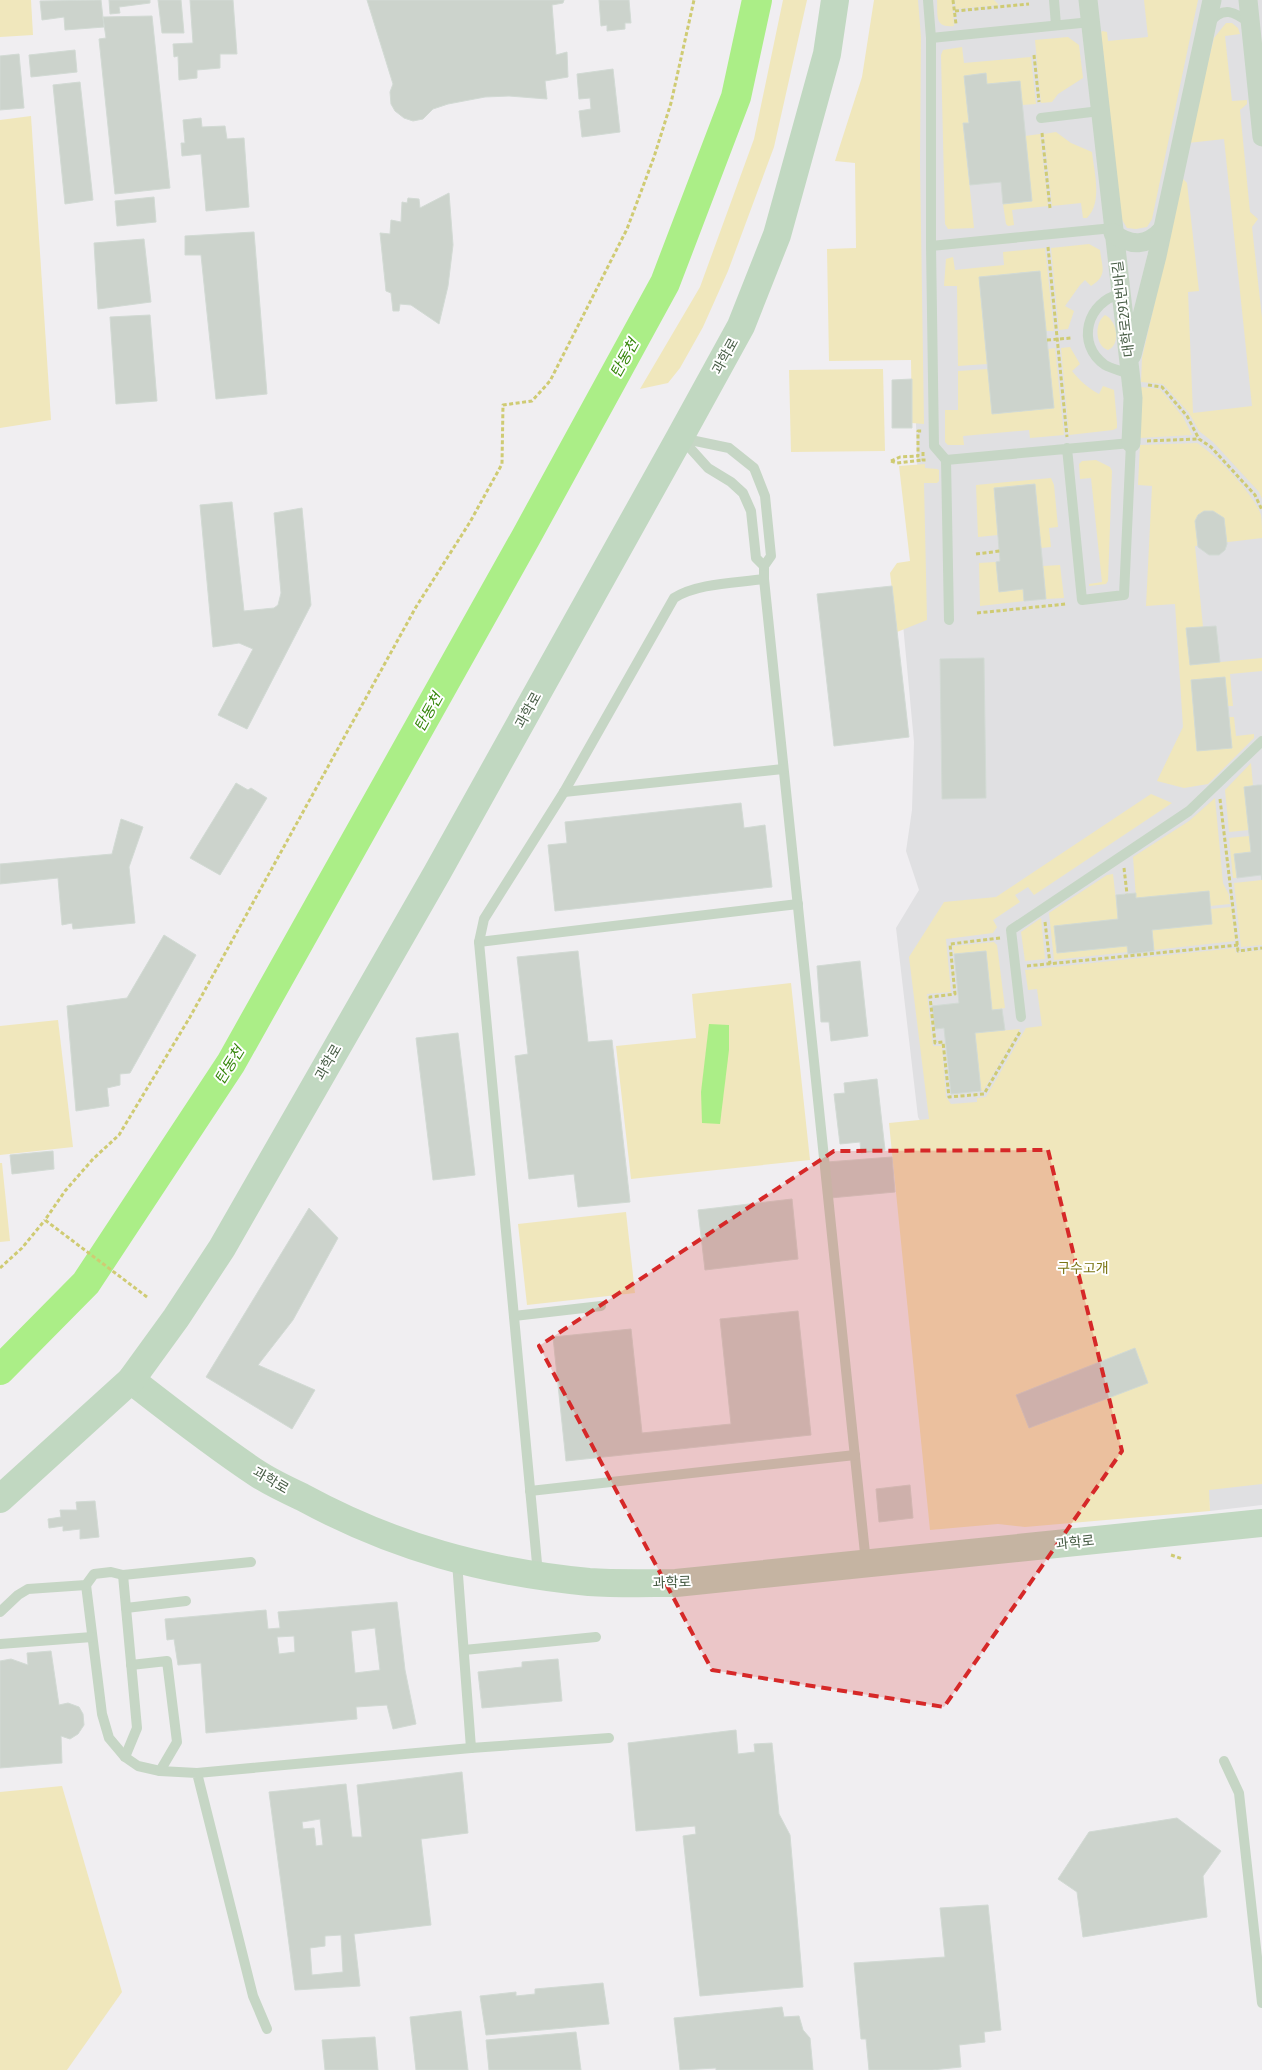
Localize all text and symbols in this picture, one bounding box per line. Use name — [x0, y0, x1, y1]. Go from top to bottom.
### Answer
street label: 대학로291번바길 — [1109, 260, 1137, 358]
water label: 탄동천 — [607, 334, 643, 380]
street label: 과학로 — [709, 335, 741, 377]
water label: 탄동천 — [411, 688, 447, 734]
street label: 과학로 — [512, 689, 544, 731]
water label: 탄동천 — [211, 1041, 248, 1087]
street label: 과학로 — [311, 1041, 345, 1083]
park label: 구수고개 — [1057, 1260, 1109, 1276]
street label: 과학로 — [250, 1463, 292, 1497]
street label: 과학로 — [1055, 1532, 1095, 1552]
street label: 과학로 — [652, 1573, 692, 1591]

